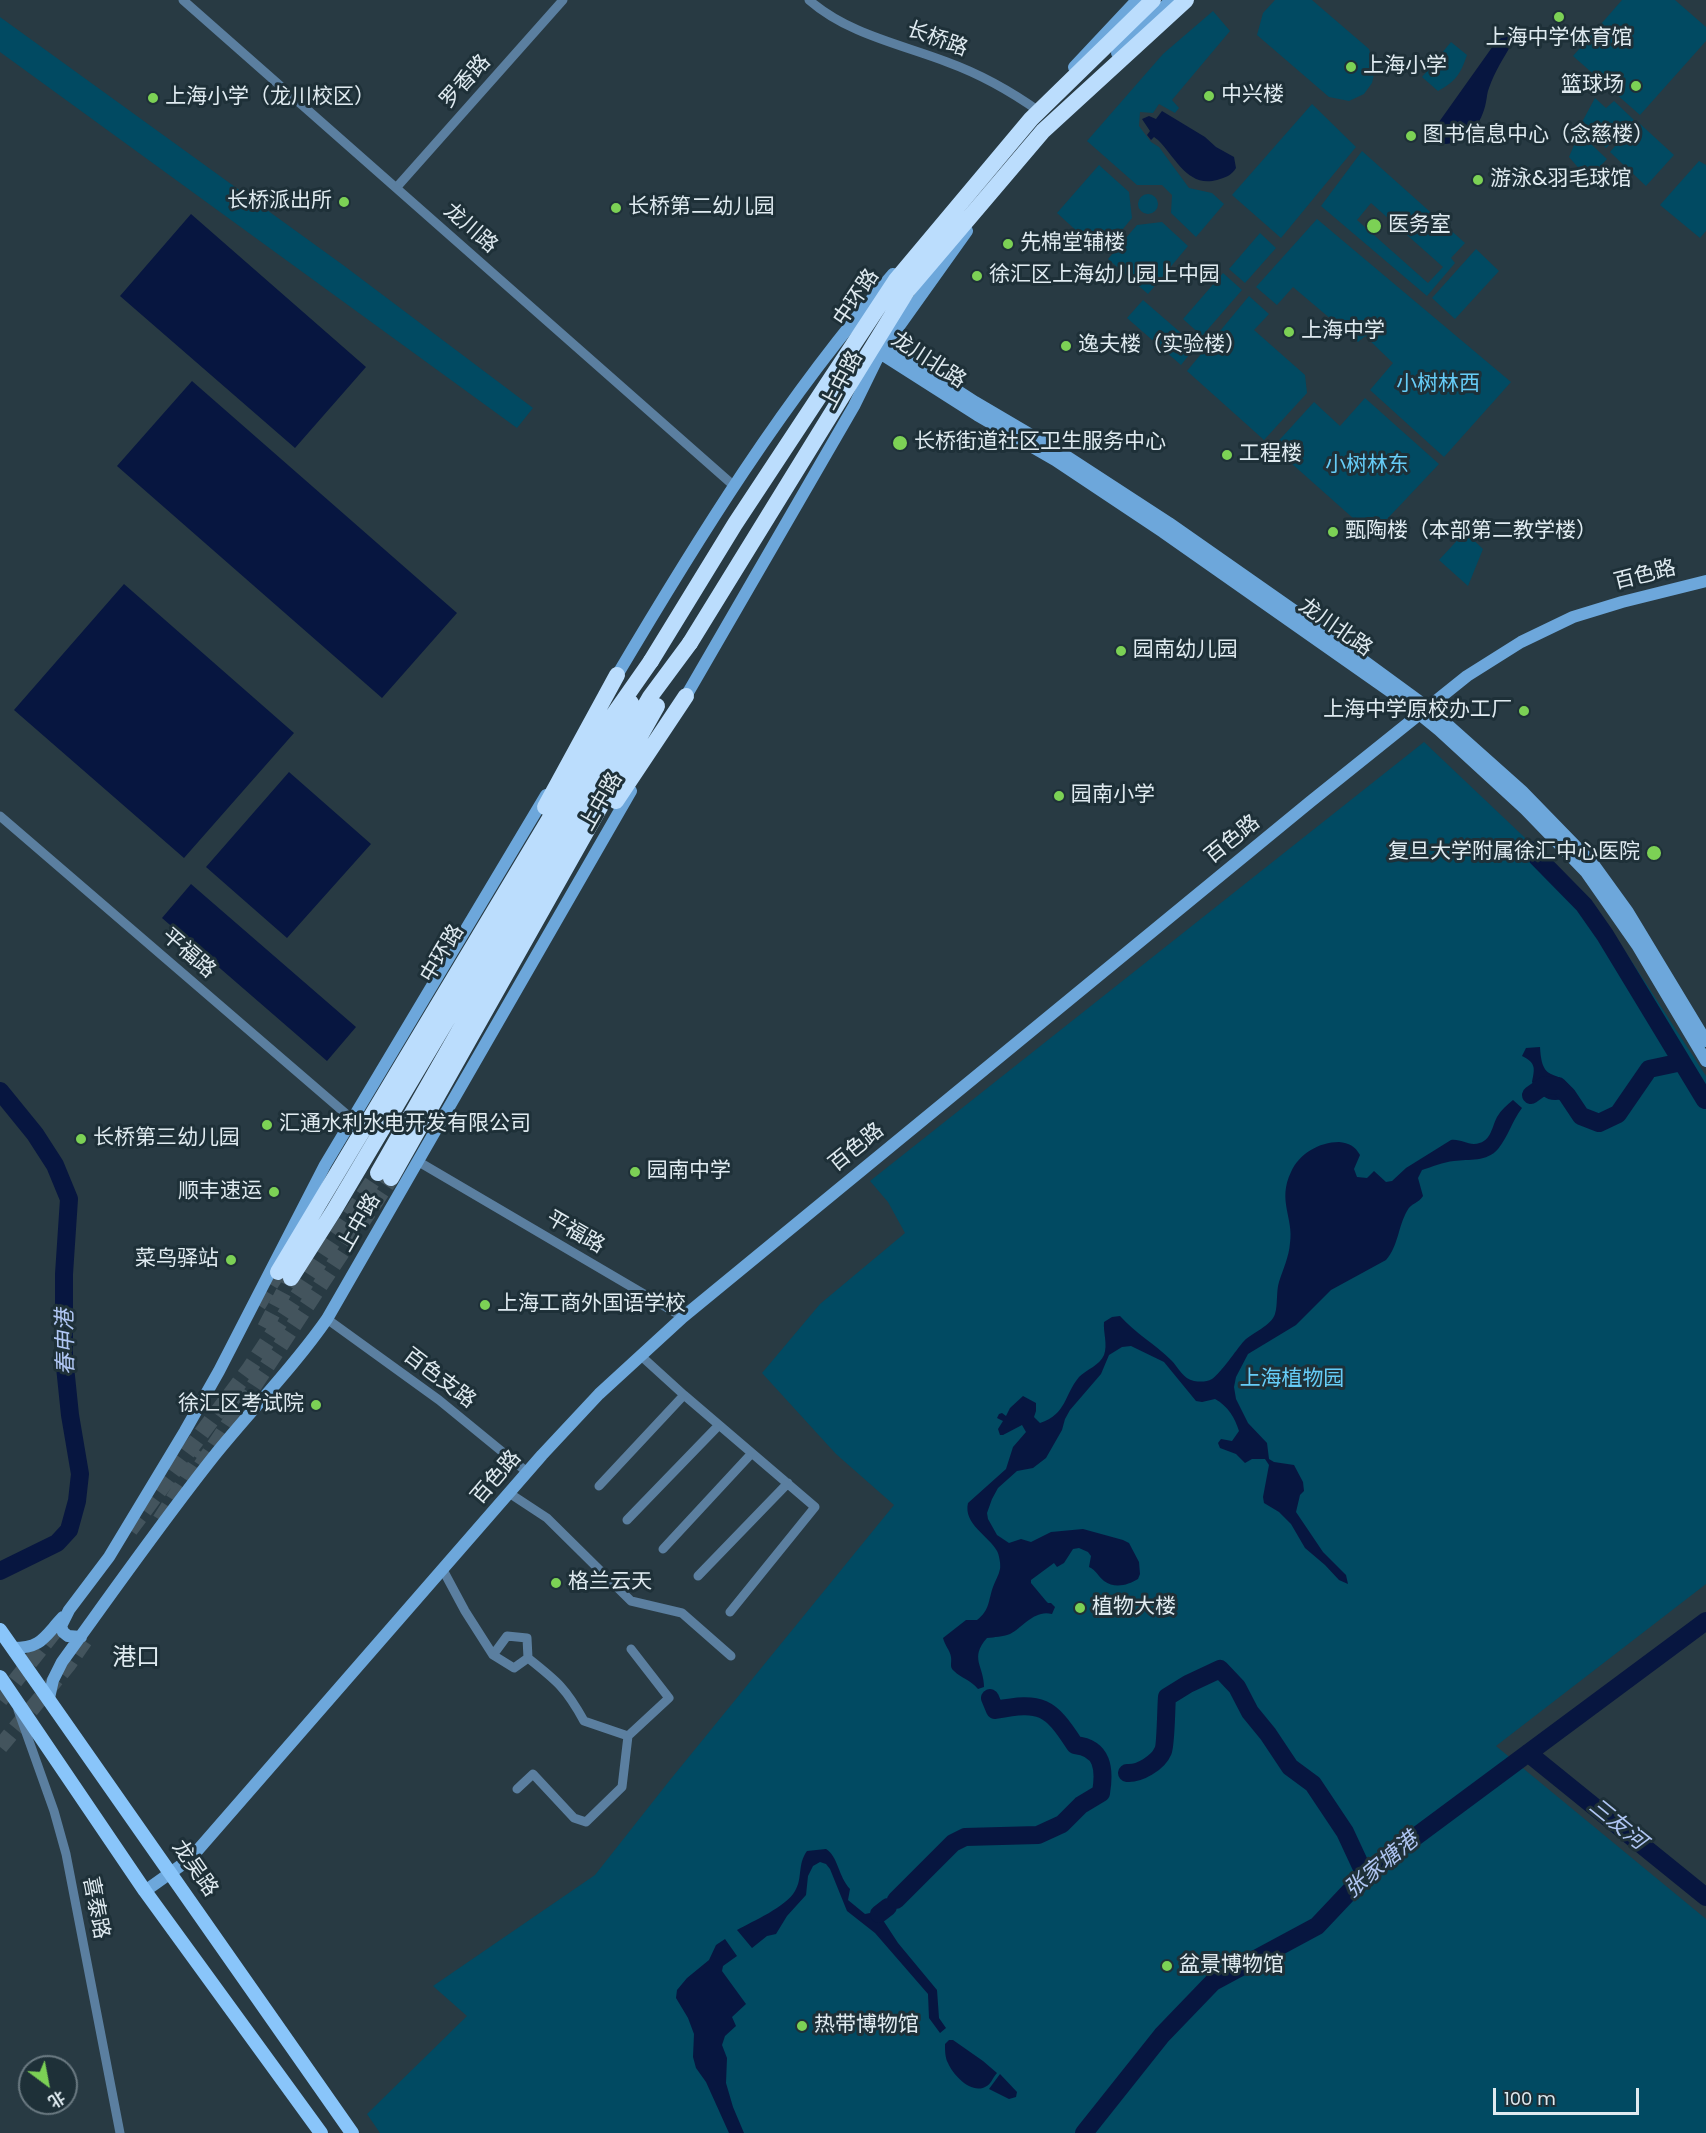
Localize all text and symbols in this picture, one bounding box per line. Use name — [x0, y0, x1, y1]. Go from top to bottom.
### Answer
marker: 上海中学体育馆 — [1552, 10, 1566, 24]
street label: 长桥路 — [903, 17, 971, 63]
place label: 上海中学体育馆 — [1486, 26, 1632, 52]
street label: 罗香路 — [436, 50, 496, 114]
place label: 上海小学 — [1363, 54, 1447, 80]
marker: 上海小学 — [1344, 60, 1358, 74]
place label: 篮球场 — [1561, 73, 1624, 99]
marker: 篮球场 — [1629, 79, 1643, 93]
place label: 中兴楼 — [1221, 83, 1284, 109]
place label: 上海小学（龙川校区） — [165, 85, 375, 111]
marker: 中兴楼 — [1202, 89, 1216, 103]
marker: 上海小学（龙川校区） — [146, 91, 160, 105]
place label: 图书信息中心（念慈楼） — [1423, 123, 1654, 149]
marker: 图书信息中心（念慈楼） — [1404, 129, 1418, 143]
place label: 游泳&羽毛球馆 — [1490, 167, 1632, 193]
marker: 游泳&羽毛球馆 — [1471, 173, 1485, 187]
place label: 长桥派出所 — [227, 189, 332, 215]
marker: 长桥派出所 — [337, 195, 351, 209]
place label: 长桥第二幼儿园 — [628, 195, 775, 221]
street label: 龙川路 — [438, 199, 502, 259]
marker: 长桥第二幼儿园 — [609, 201, 623, 215]
place label: 医务室 — [1388, 213, 1451, 239]
marker: 医务室 — [1365, 217, 1383, 235]
place label: 先棉堂辅楼 — [1020, 231, 1125, 257]
marker: 先棉堂辅楼 — [1001, 237, 1015, 251]
place label: 徐汇区上海幼儿园上中园 — [989, 263, 1220, 289]
street label: 中环路 — [829, 265, 885, 331]
marker: 徐汇区上海幼儿园上中园 — [970, 269, 984, 283]
place label: 上海中学 — [1301, 319, 1385, 345]
marker: 上海中学 — [1282, 325, 1296, 339]
street label: 龙川北路 — [886, 328, 970, 394]
place label: 逸夫楼（实验楼） — [1078, 333, 1246, 359]
marker: 逸夫楼（实验楼） — [1059, 339, 1073, 353]
street label: 上中路 — [817, 347, 869, 415]
park label: 小树林西 — [1396, 372, 1480, 398]
place label: 长桥街道社区卫生服务中心 — [914, 430, 1166, 456]
marker: 长桥街道社区卫生服务中心 — [891, 434, 909, 452]
place label: 工程楼 — [1239, 442, 1302, 468]
marker: 工程楼 — [1220, 448, 1234, 462]
park label: 小树林东 — [1325, 453, 1409, 479]
place label: 甄陶楼（本部第二教学楼） — [1345, 519, 1597, 545]
marker: 甄陶楼（本部第二教学楼） — [1326, 525, 1340, 539]
street label: 百色路 — [1611, 556, 1679, 596]
street label: 龙川北路 — [1293, 594, 1377, 662]
place label: 园南幼儿园 — [1133, 638, 1238, 664]
marker: 园南幼儿园 — [1114, 644, 1128, 658]
place label: 上海中学原校办工厂 — [1323, 698, 1512, 724]
marker: 上海中学原校办工厂 — [1517, 704, 1531, 718]
street label: 上中路 — [575, 768, 629, 836]
place label: 园南小学 — [1071, 783, 1155, 809]
marker: 园南小学 — [1052, 789, 1066, 803]
street label: 百色路 — [1201, 810, 1265, 870]
place label: 复旦大学附属徐汇中心医院 — [1388, 840, 1640, 866]
marker: 复旦大学附属徐汇中心医院 — [1645, 844, 1663, 862]
street label: 中环路 — [416, 921, 470, 987]
street label: 平福路 — [156, 924, 220, 984]
place label: 汇通水利水电开发有限公司 — [279, 1112, 531, 1138]
marker: 汇通水利水电开发有限公司 — [260, 1118, 274, 1132]
street label: 百色路 — [825, 1118, 889, 1178]
place label: 长桥第三幼儿园 — [93, 1126, 240, 1152]
marker: 长桥第三幼儿园 — [74, 1132, 88, 1146]
place label: 园南中学 — [647, 1159, 731, 1185]
marker: 园南中学 — [628, 1165, 642, 1179]
place label: 顺丰速运 — [178, 1179, 262, 1205]
marker: 顺丰速运 — [267, 1185, 281, 1199]
street label: 上中路 — [333, 1189, 387, 1257]
street label: 平福路 — [541, 1206, 609, 1260]
place label: 菜鸟驿站 — [135, 1247, 219, 1273]
marker: 菜鸟驿站 — [224, 1253, 238, 1267]
place label: 上海工商外国语学校 — [497, 1292, 686, 1318]
marker: 上海工商外国语学校 — [478, 1298, 492, 1312]
water label: 春申港 — [53, 1309, 81, 1375]
street label: 百色支路 — [398, 1344, 480, 1414]
park label: 上海植物园 — [1240, 1367, 1344, 1393]
place label: 徐汇区考试院 — [178, 1392, 304, 1418]
marker: 徐汇区考试院 — [309, 1398, 323, 1412]
street label: 百色路 — [467, 1446, 527, 1510]
place label: 格兰云天 — [568, 1570, 652, 1596]
marker: 格兰云天 — [549, 1576, 563, 1590]
place label: 植物大楼 — [1092, 1595, 1176, 1621]
marker: 植物大楼 — [1073, 1601, 1087, 1615]
district label: 港口 — [112, 1645, 160, 1673]
water label: 三友河 — [1583, 1794, 1651, 1856]
water label: 张家塘港 — [1340, 1828, 1424, 1904]
street label: 龙吴路 — [166, 1836, 222, 1902]
street label: 喜泰路 — [77, 1875, 113, 1941]
place label: 盆景博物馆 — [1179, 1953, 1284, 1979]
marker: 盆景博物馆 — [1160, 1959, 1174, 1973]
place label: 热带博物馆 — [814, 2013, 919, 2039]
marker: 热带博物馆 — [795, 2019, 809, 2033]
north arrow — [18, 2055, 78, 2115]
scale bar — [1496, 2076, 1642, 2114]
text: 北 — [44, 2085, 70, 2113]
text: 100 m — [1504, 2086, 1556, 2111]

